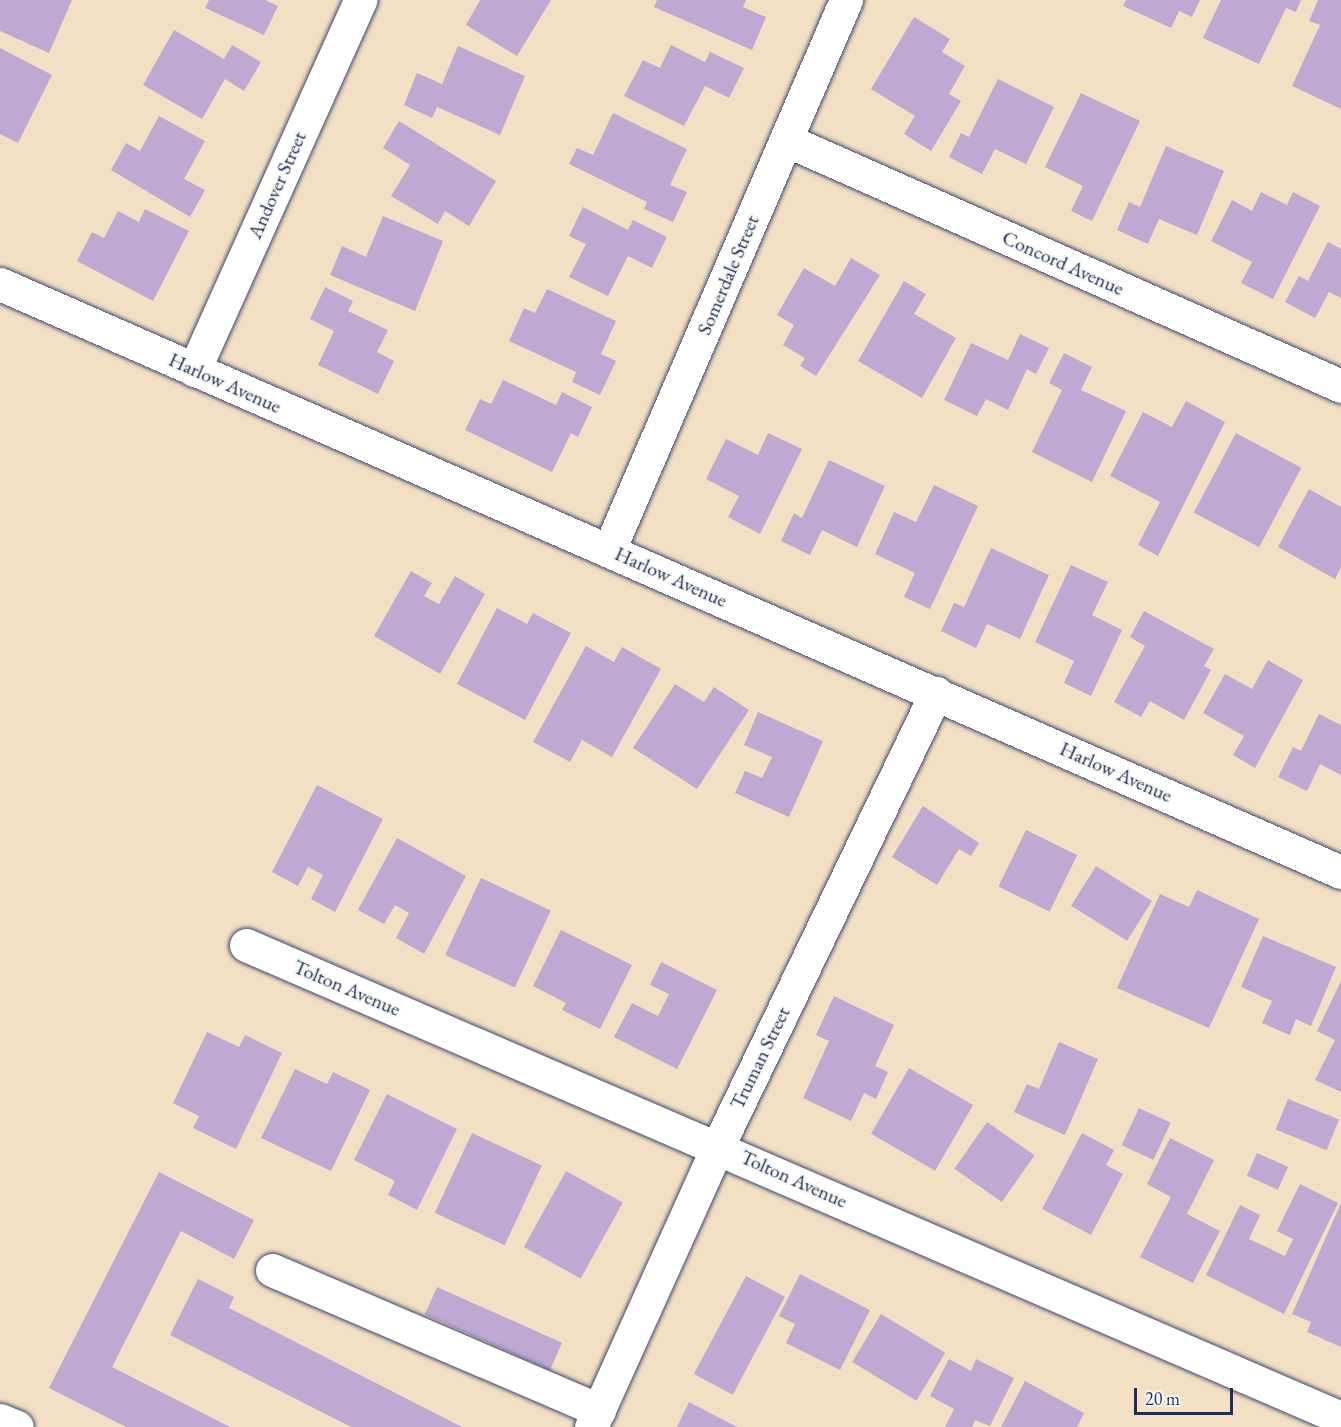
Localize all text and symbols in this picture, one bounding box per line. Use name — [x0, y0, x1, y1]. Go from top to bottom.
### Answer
street label: Andover Street — [243, 128, 311, 242]
street label: Somerdale Street — [692, 211, 764, 339]
street label: Concord Avenue — [999, 225, 1127, 301]
street label: Harlow Avenue — [165, 348, 285, 418]
street label: Harlow Avenue — [611, 542, 731, 612]
street label: Harlow Avenue — [1056, 737, 1176, 807]
street label: Tolton Avenue — [290, 955, 404, 1021]
street label: Truman Street — [725, 1003, 795, 1113]
street label: Tolton Avenue — [737, 1145, 851, 1213]
scale bar — [1137, 1376, 1236, 1414]
text: 20 m — [1145, 1387, 1180, 1410]

